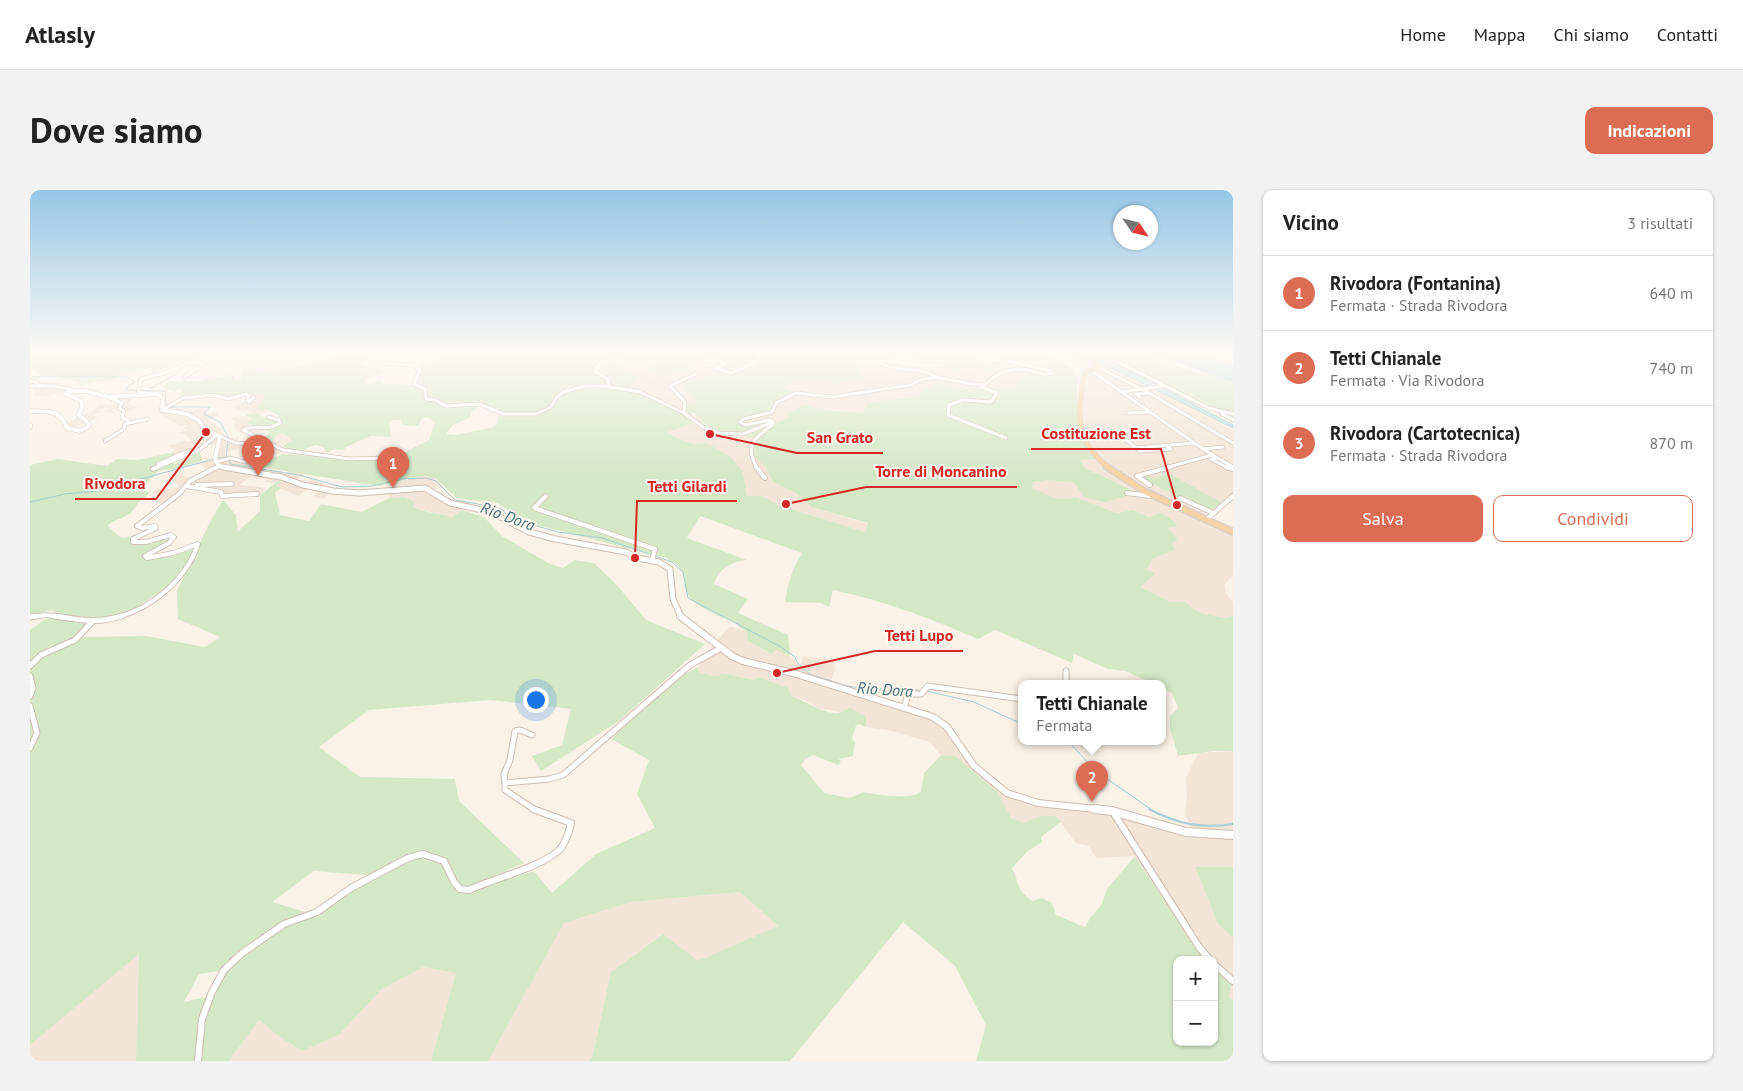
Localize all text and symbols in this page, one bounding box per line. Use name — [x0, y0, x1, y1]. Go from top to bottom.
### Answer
text: Atlasly — [25, 19, 95, 50]
text: Home — [1400, 23, 1446, 46]
text: Mappa — [1474, 23, 1525, 46]
text: Chi siamo — [1553, 23, 1629, 46]
text: Contatti — [1657, 23, 1718, 46]
text: Dove siamo — [30, 107, 203, 153]
button: Indicazioni — [1585, 107, 1713, 154]
north arrow — [1113, 205, 1158, 250]
text: Vicino — [1283, 209, 1339, 236]
text: 3 risultati — [1627, 213, 1693, 233]
text: Rivodora (Fontanina) — [1330, 271, 1501, 295]
text: 1 — [1294, 283, 1304, 303]
text: 640 m — [1650, 283, 1693, 303]
text: Fermata · Strada Rivodora — [1330, 295, 1508, 315]
text: Tetti Chianale — [1330, 346, 1441, 370]
text: 2 — [1294, 358, 1304, 378]
text: 740 m — [1650, 358, 1693, 378]
text: Fermata · Via Rivodora — [1330, 370, 1485, 390]
callout: Costituzione Est — [1031, 418, 1161, 449]
text: Rivodora (Cartotecnica) — [1330, 421, 1520, 445]
callout: San Grato — [797, 422, 883, 453]
text: Costituzione Est — [1041, 423, 1151, 443]
text: San Grato — [807, 427, 874, 447]
text: 3 — [1294, 433, 1304, 453]
text: 870 m — [1650, 433, 1693, 453]
pin: 3 — [242, 435, 274, 476]
text: Fermata · Strada Rivodora — [1330, 445, 1508, 465]
pin: 1 — [377, 447, 409, 488]
callout: Torre di Moncanino — [866, 456, 1017, 487]
text: Torre di Moncanino — [875, 461, 1007, 481]
callout: Rivodora — [75, 468, 156, 499]
callout: Tetti Gilardi — [637, 470, 737, 501]
text: Rivodora — [85, 473, 145, 493]
text: Tetti Gilardi — [647, 476, 727, 496]
button: Salva — [1283, 495, 1483, 542]
button: Condividi — [1493, 495, 1693, 542]
water label: Rio Dora — [478, 497, 538, 535]
callout: Tetti Lupo — [875, 620, 963, 651]
text: Tetti Lupo — [885, 625, 954, 645]
water label: Rio Dora — [856, 677, 914, 701]
popup — [1018, 680, 1166, 745]
your location — [523, 687, 549, 713]
text: Tetti Chianale — [1036, 691, 1148, 715]
text: Fermata — [1036, 715, 1092, 735]
pin: 2 — [1076, 761, 1108, 802]
map controls — [1173, 956, 1218, 1046]
button: + — [1173, 956, 1218, 1001]
button: − — [1173, 1001, 1218, 1046]

